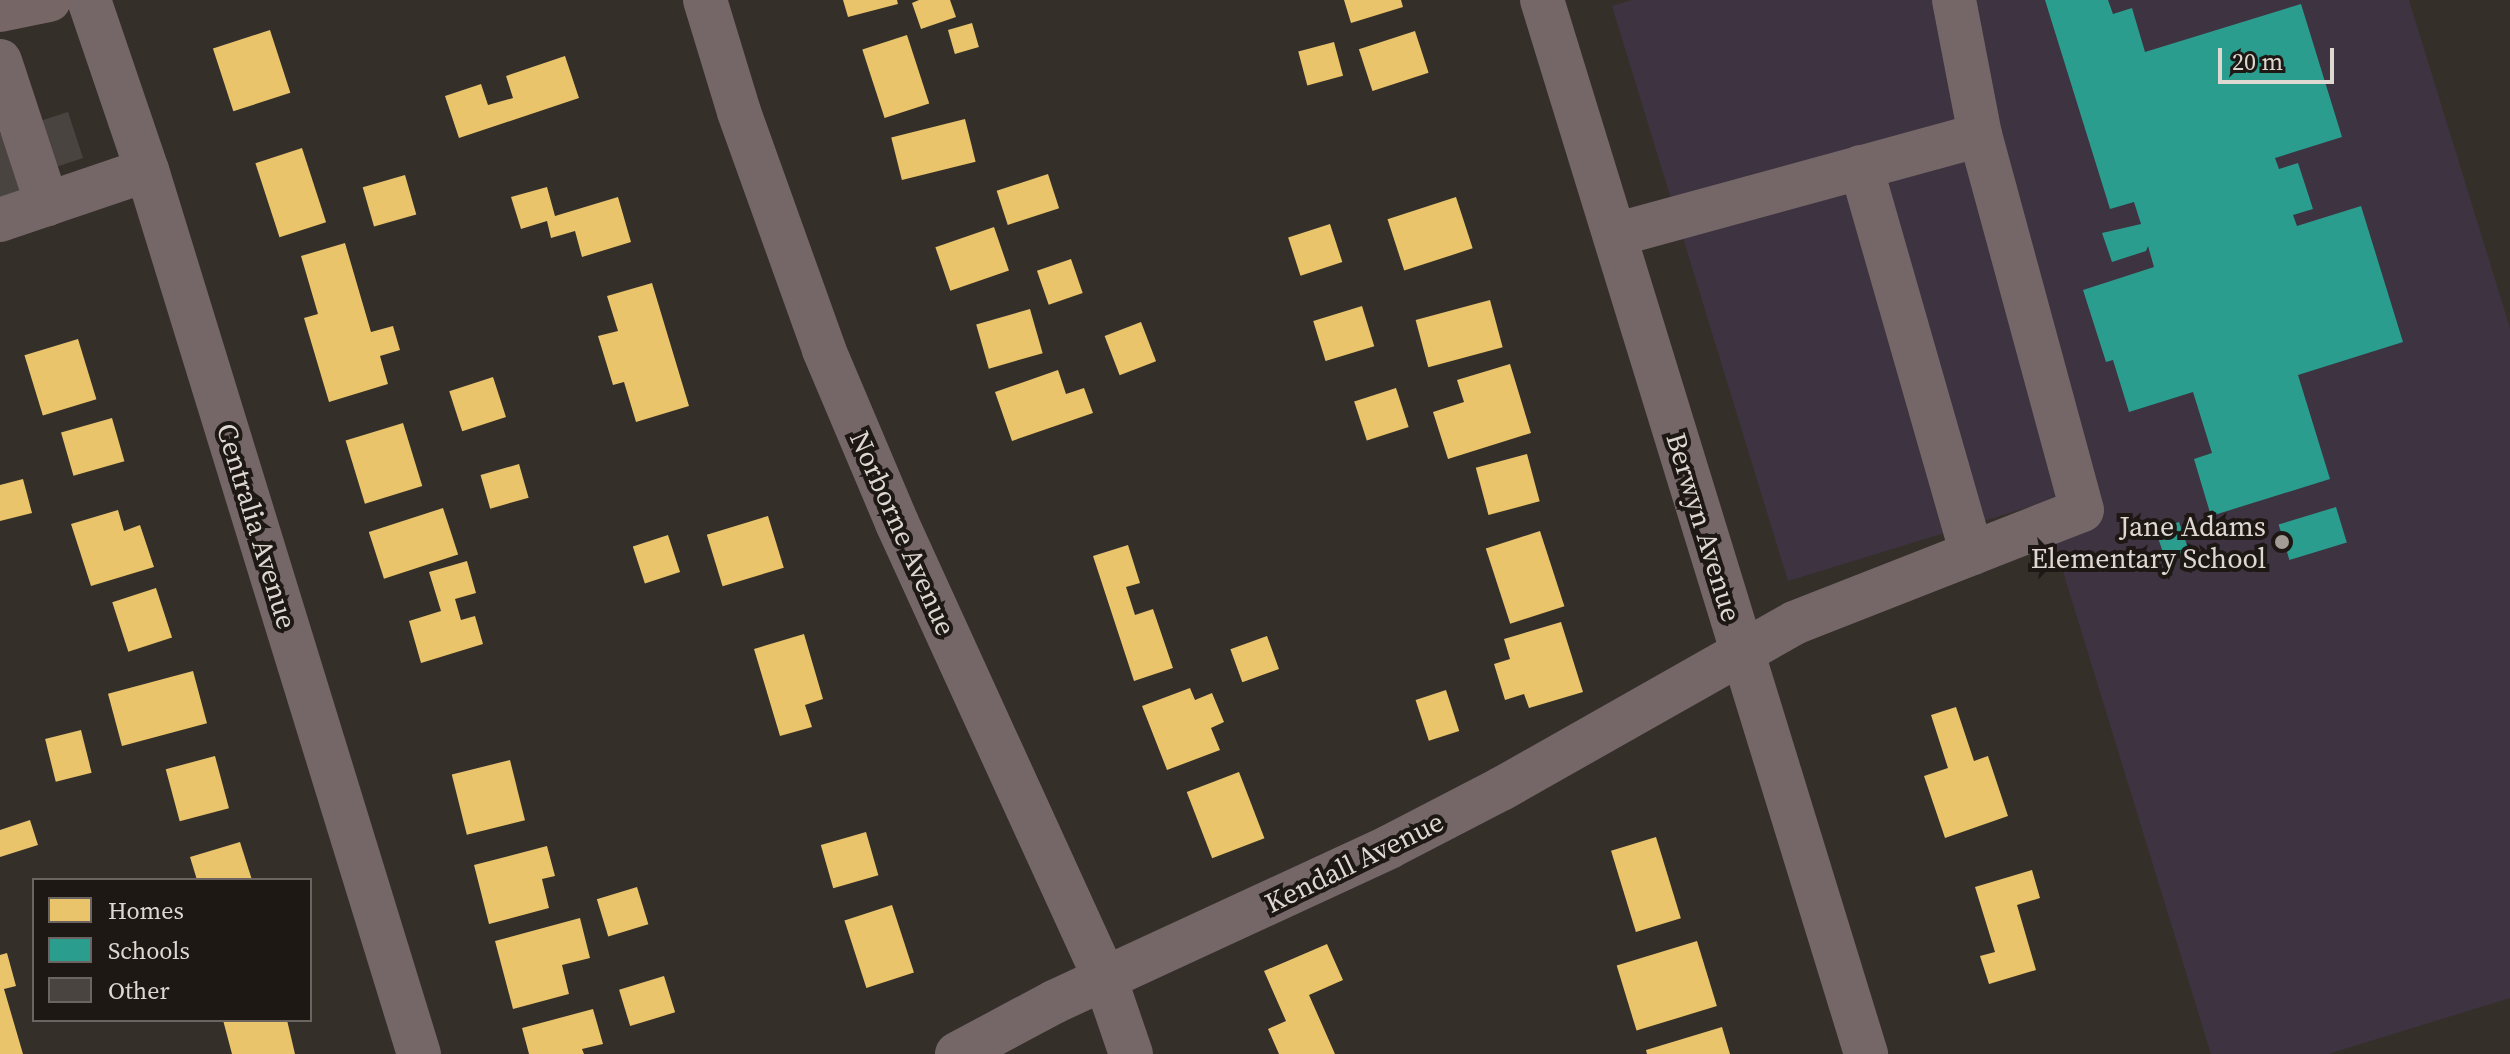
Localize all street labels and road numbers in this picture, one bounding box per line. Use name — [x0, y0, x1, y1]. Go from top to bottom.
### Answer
street label: Centralia Avenue — [210, 419, 304, 633]
street label: Norborne Avenue — [843, 426, 963, 640]
street label: Berwyn Avenue — [1659, 429, 1749, 625]
street label: Kendall Avenue — [1259, 804, 1449, 920]

